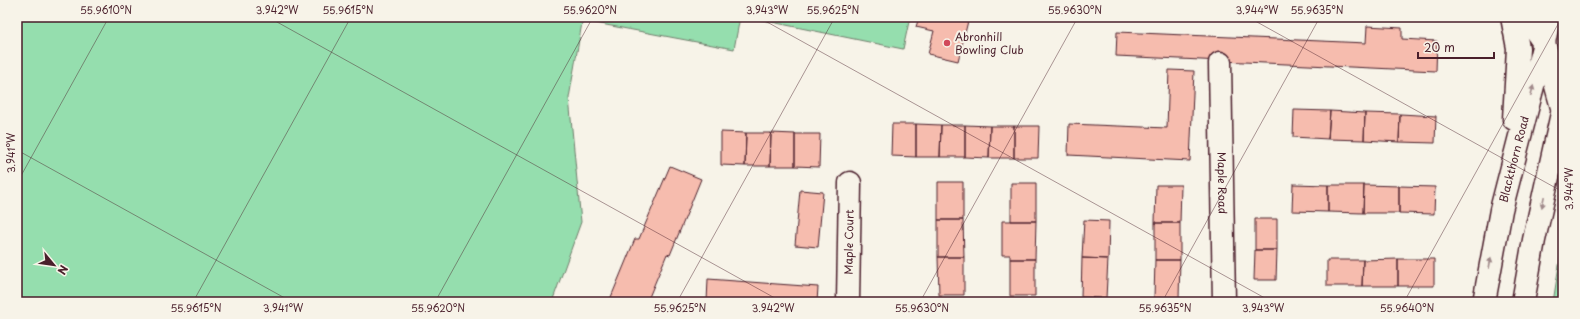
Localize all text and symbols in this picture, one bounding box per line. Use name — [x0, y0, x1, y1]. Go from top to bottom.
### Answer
text: 55.9610°N — [80, 2, 132, 17]
text: 3.942°W — [256, 2, 299, 17]
text: 55.9615°N — [322, 2, 374, 17]
text: 55.9620°N — [563, 2, 617, 17]
text: 3.943°W — [746, 2, 789, 17]
text: 55.9625°N — [807, 2, 860, 17]
text: 55.9630°N — [1048, 2, 1102, 17]
text: 3.944°W — [1236, 2, 1279, 17]
text: 55.9635°N — [1290, 2, 1344, 17]
place label: Abronhill Bowling Club — [955, 28, 1024, 58]
scale bar — [1418, 34, 1494, 60]
marker: Abronhill Bowling Club — [942, 38, 952, 48]
text: 20 m — [1424, 38, 1455, 56]
one-way arrow — [1529, 84, 1535, 97]
street label: Blackthorn Road — [1494, 114, 1533, 204]
text: 3.941°W — [3, 132, 18, 173]
street label: Maple Road — [1213, 152, 1232, 214]
text: 3.944°W — [1561, 167, 1576, 210]
one-way arrow — [1539, 196, 1545, 208]
street label: Maple Court — [839, 209, 858, 275]
north arrow — [34, 245, 74, 285]
one-way arrow — [1487, 257, 1493, 270]
text: N — [53, 262, 73, 278]
text: 55.9615°N — [170, 300, 222, 315]
text: 3.941°W — [263, 300, 304, 315]
text: 55.9620°N — [411, 300, 465, 315]
text: 55.9625°N — [654, 300, 707, 315]
text: 3.942°W — [752, 300, 795, 315]
text: 55.9630°N — [895, 300, 949, 315]
text: 55.9635°N — [1138, 300, 1192, 315]
text: 3.943°W — [1242, 300, 1285, 315]
text: 55.9640°N — [1380, 300, 1434, 315]

